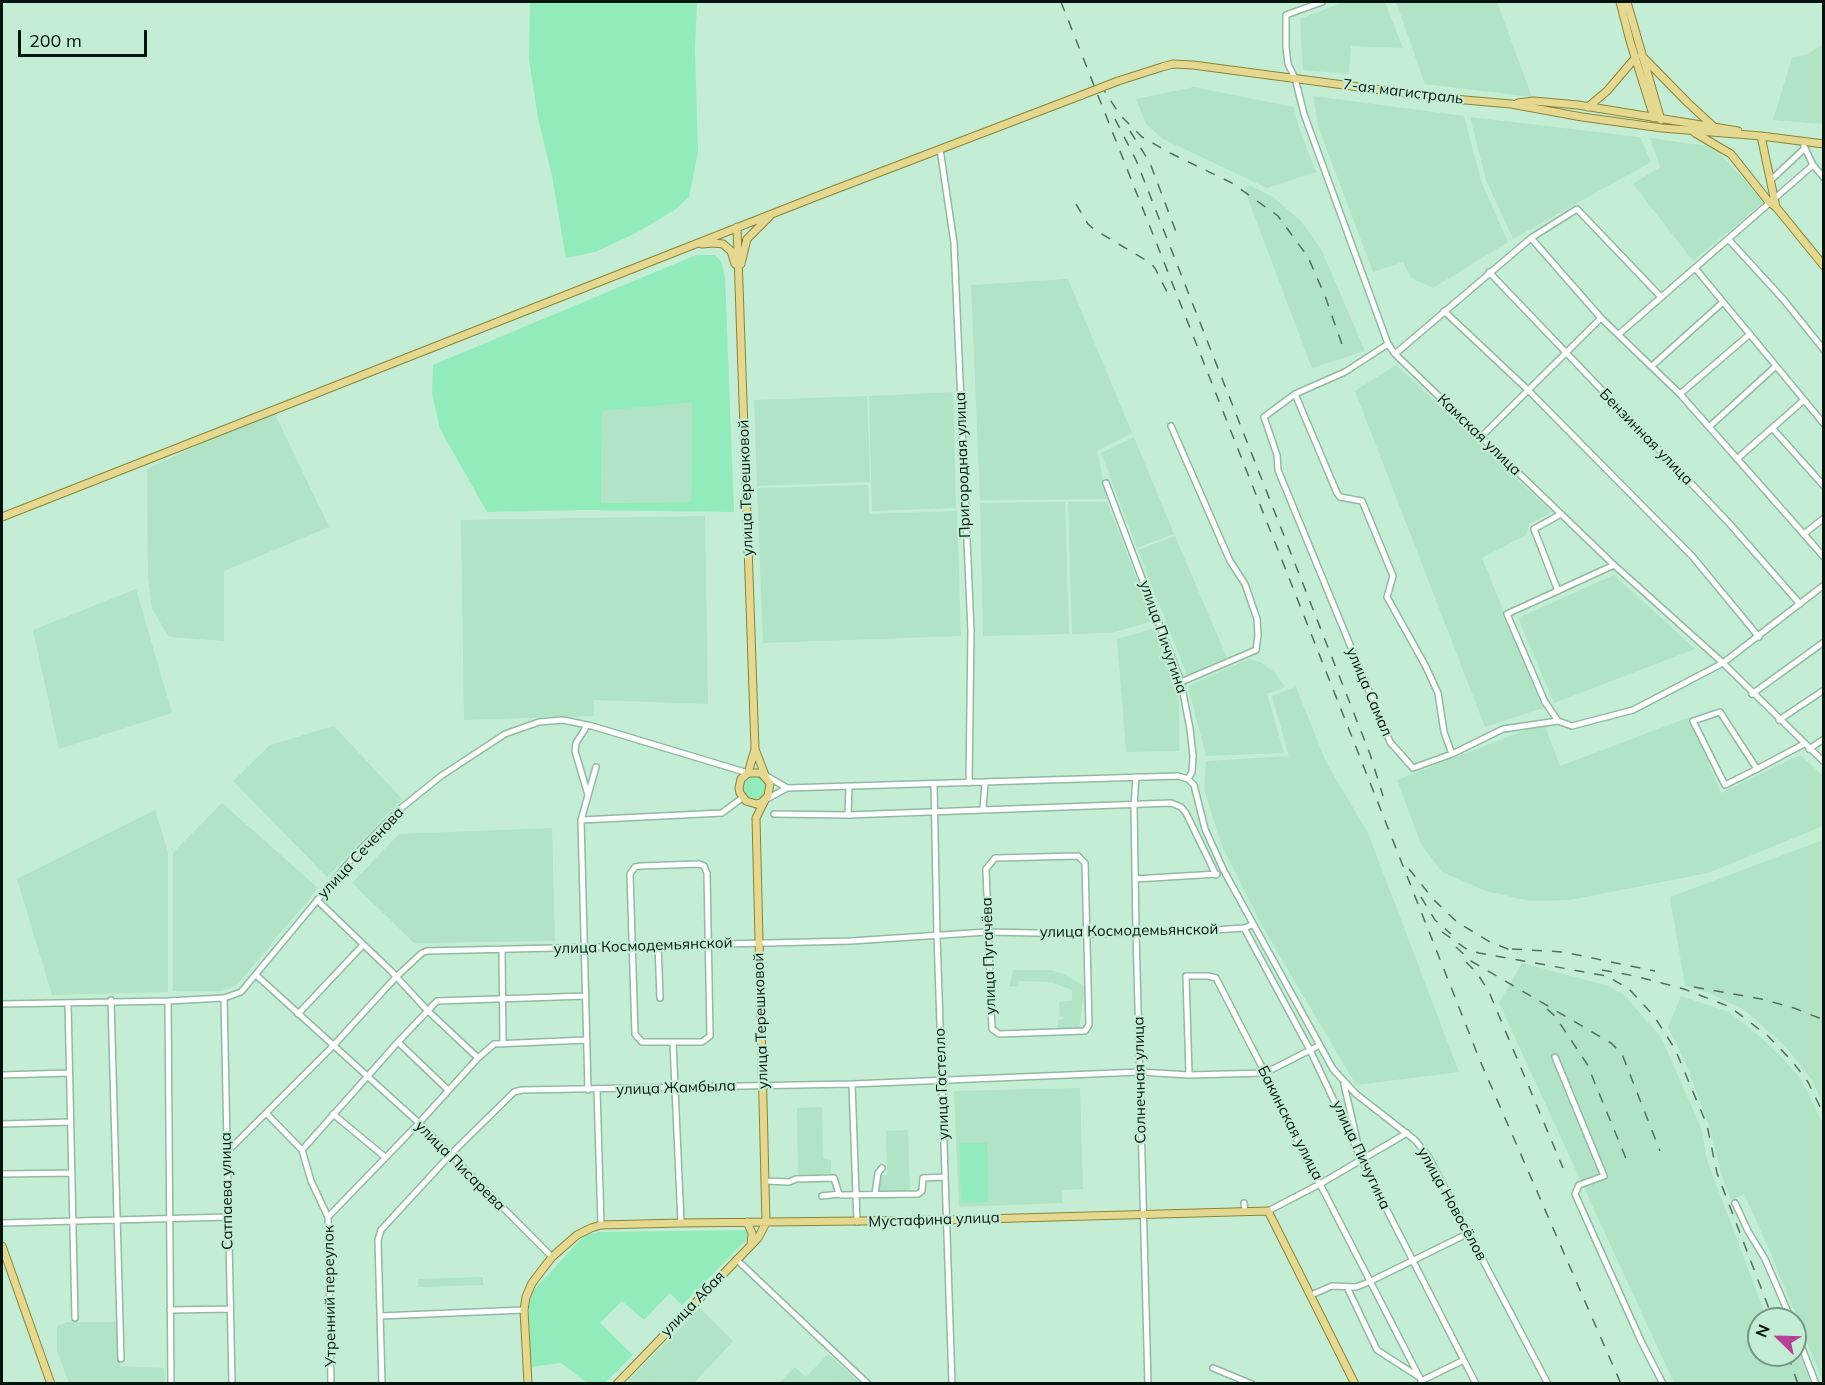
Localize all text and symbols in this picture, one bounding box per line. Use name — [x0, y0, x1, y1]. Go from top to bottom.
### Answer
scale bar — [21, 18, 150, 56]
text: 200 m — [29, 29, 82, 52]
street label: 7-ая магистраль — [1342, 76, 1464, 108]
street label: Бензинная улица — [1595, 385, 1697, 489]
street label: Камская улица — [1433, 390, 1525, 480]
street label: Пригородная улица — [951, 392, 975, 538]
street label: улица Терешковой — [735, 420, 757, 556]
street label: улица Пичугина — [1135, 578, 1191, 696]
street label: улица Самал — [1342, 645, 1396, 739]
street label: улица Сеченова — [314, 804, 408, 902]
street label: улица Пугачёва — [978, 897, 1000, 1015]
street label: улица Космодемьянской — [1039, 920, 1219, 942]
street label: улица Космодемьянской — [553, 934, 733, 958]
street label: улица Терешковой — [750, 953, 772, 1089]
street label: Солнечная улица — [1130, 1016, 1150, 1144]
street label: улица Гастелло — [931, 1028, 953, 1140]
street label: Бакинская улица — [1253, 1063, 1327, 1183]
street label: улица Жамбыла — [616, 1077, 736, 1099]
street label: улица Пичугина — [1328, 1098, 1394, 1212]
street label: улица Писарева — [411, 1117, 509, 1215]
street label: Сатпаева улица — [217, 1132, 237, 1250]
street label: улица Новосёлов — [1413, 1144, 1491, 1264]
street label: Мустафина улица — [868, 1209, 1000, 1231]
street label: Утренний переулок — [320, 1225, 340, 1367]
street label: улица Абая — [657, 1267, 729, 1341]
north arrow — [1747, 1307, 1807, 1367]
text: N — [1751, 1321, 1774, 1340]

